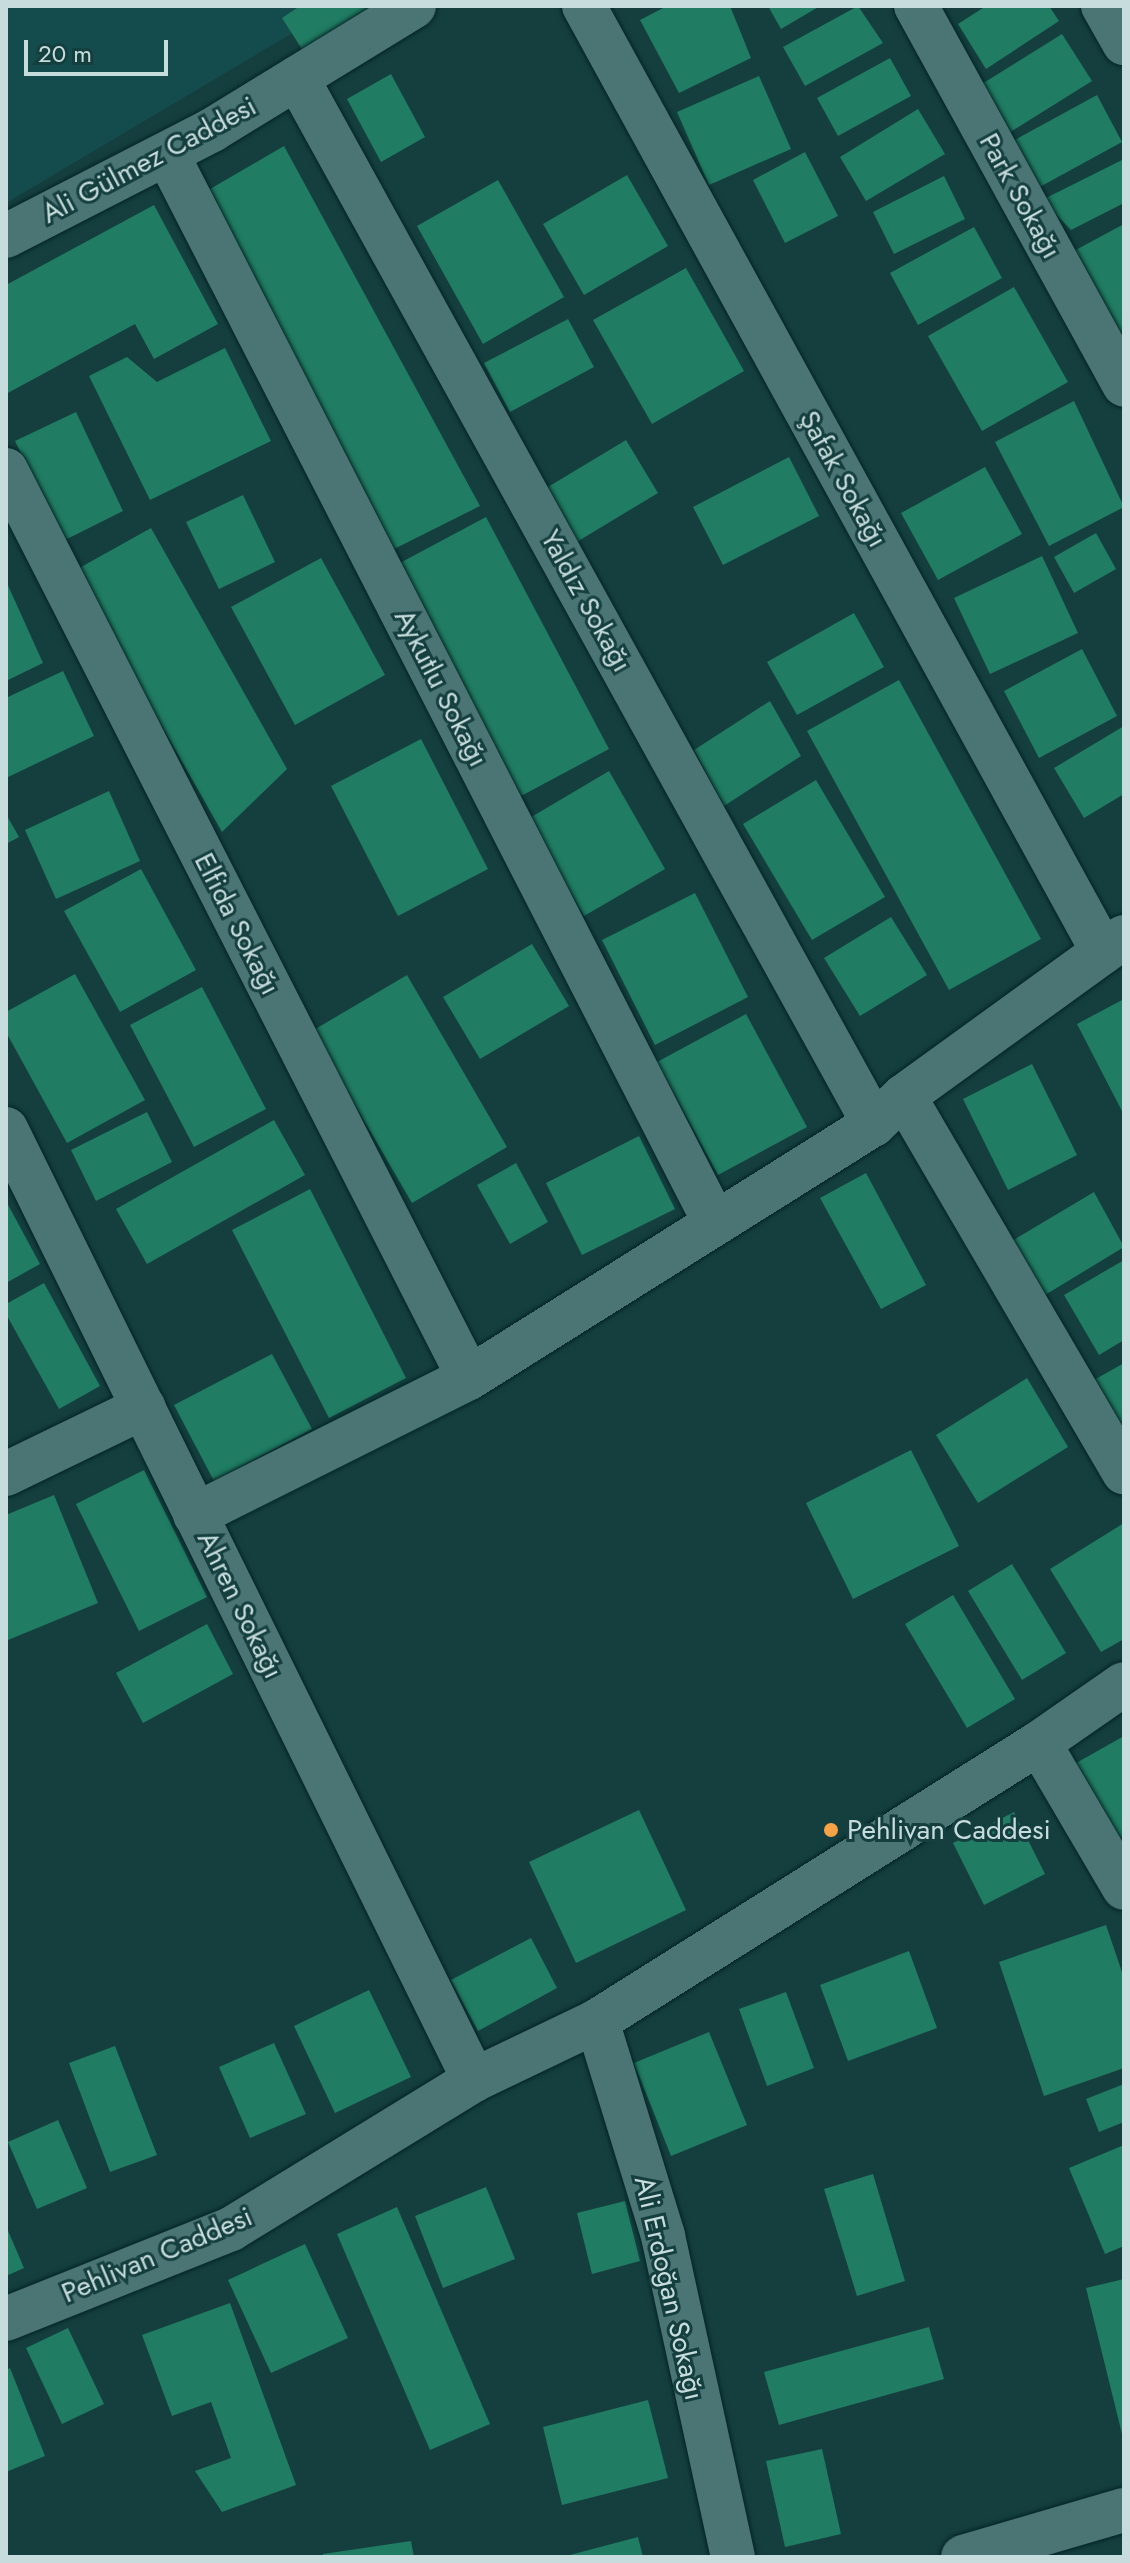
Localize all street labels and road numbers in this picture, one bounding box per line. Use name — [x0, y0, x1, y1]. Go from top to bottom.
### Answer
street label: Ali Gülmez Caddesi — [36, 89, 262, 231]
street label: Park Sokağı — [972, 128, 1068, 264]
street label: Şafak Sokağı — [792, 405, 894, 553]
street label: Yaldız Sokağı — [533, 524, 639, 678]
street label: Aykutlu Sokağı — [387, 604, 495, 772]
street label: Elfida Sokağı — [187, 847, 287, 1001]
street label: Ahren Sokağı — [190, 1526, 290, 1684]
street label: Ali Erdoğan Sokağı — [627, 2173, 711, 2403]
street label: Pehlivan Caddesi — [57, 2200, 257, 2310]

